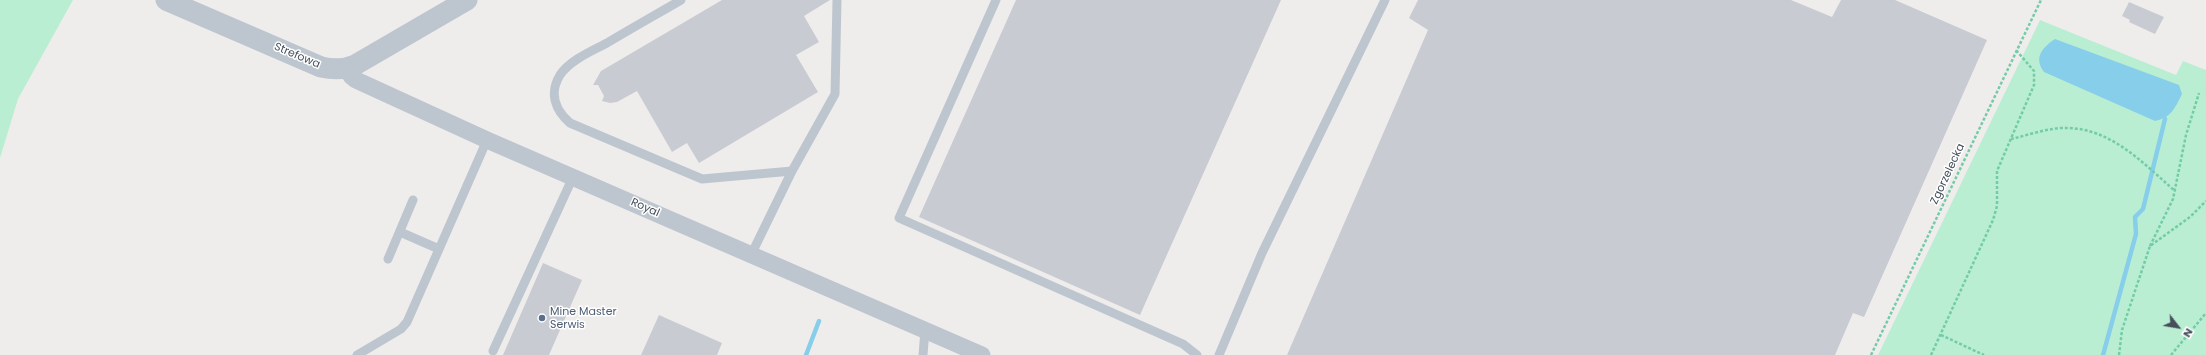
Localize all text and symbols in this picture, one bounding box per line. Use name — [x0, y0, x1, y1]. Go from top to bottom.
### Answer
street label: Strefowa — [272, 40, 322, 72]
street label: Zgorzelecka — [1928, 141, 1968, 207]
street label: Royal — [629, 196, 661, 220]
place label: Mine Master Serwis — [550, 305, 617, 331]
north arrow — [2158, 307, 2198, 347]
marker: Mine Master Serwis — [537, 313, 547, 323]
text: N — [2179, 326, 2197, 341]

